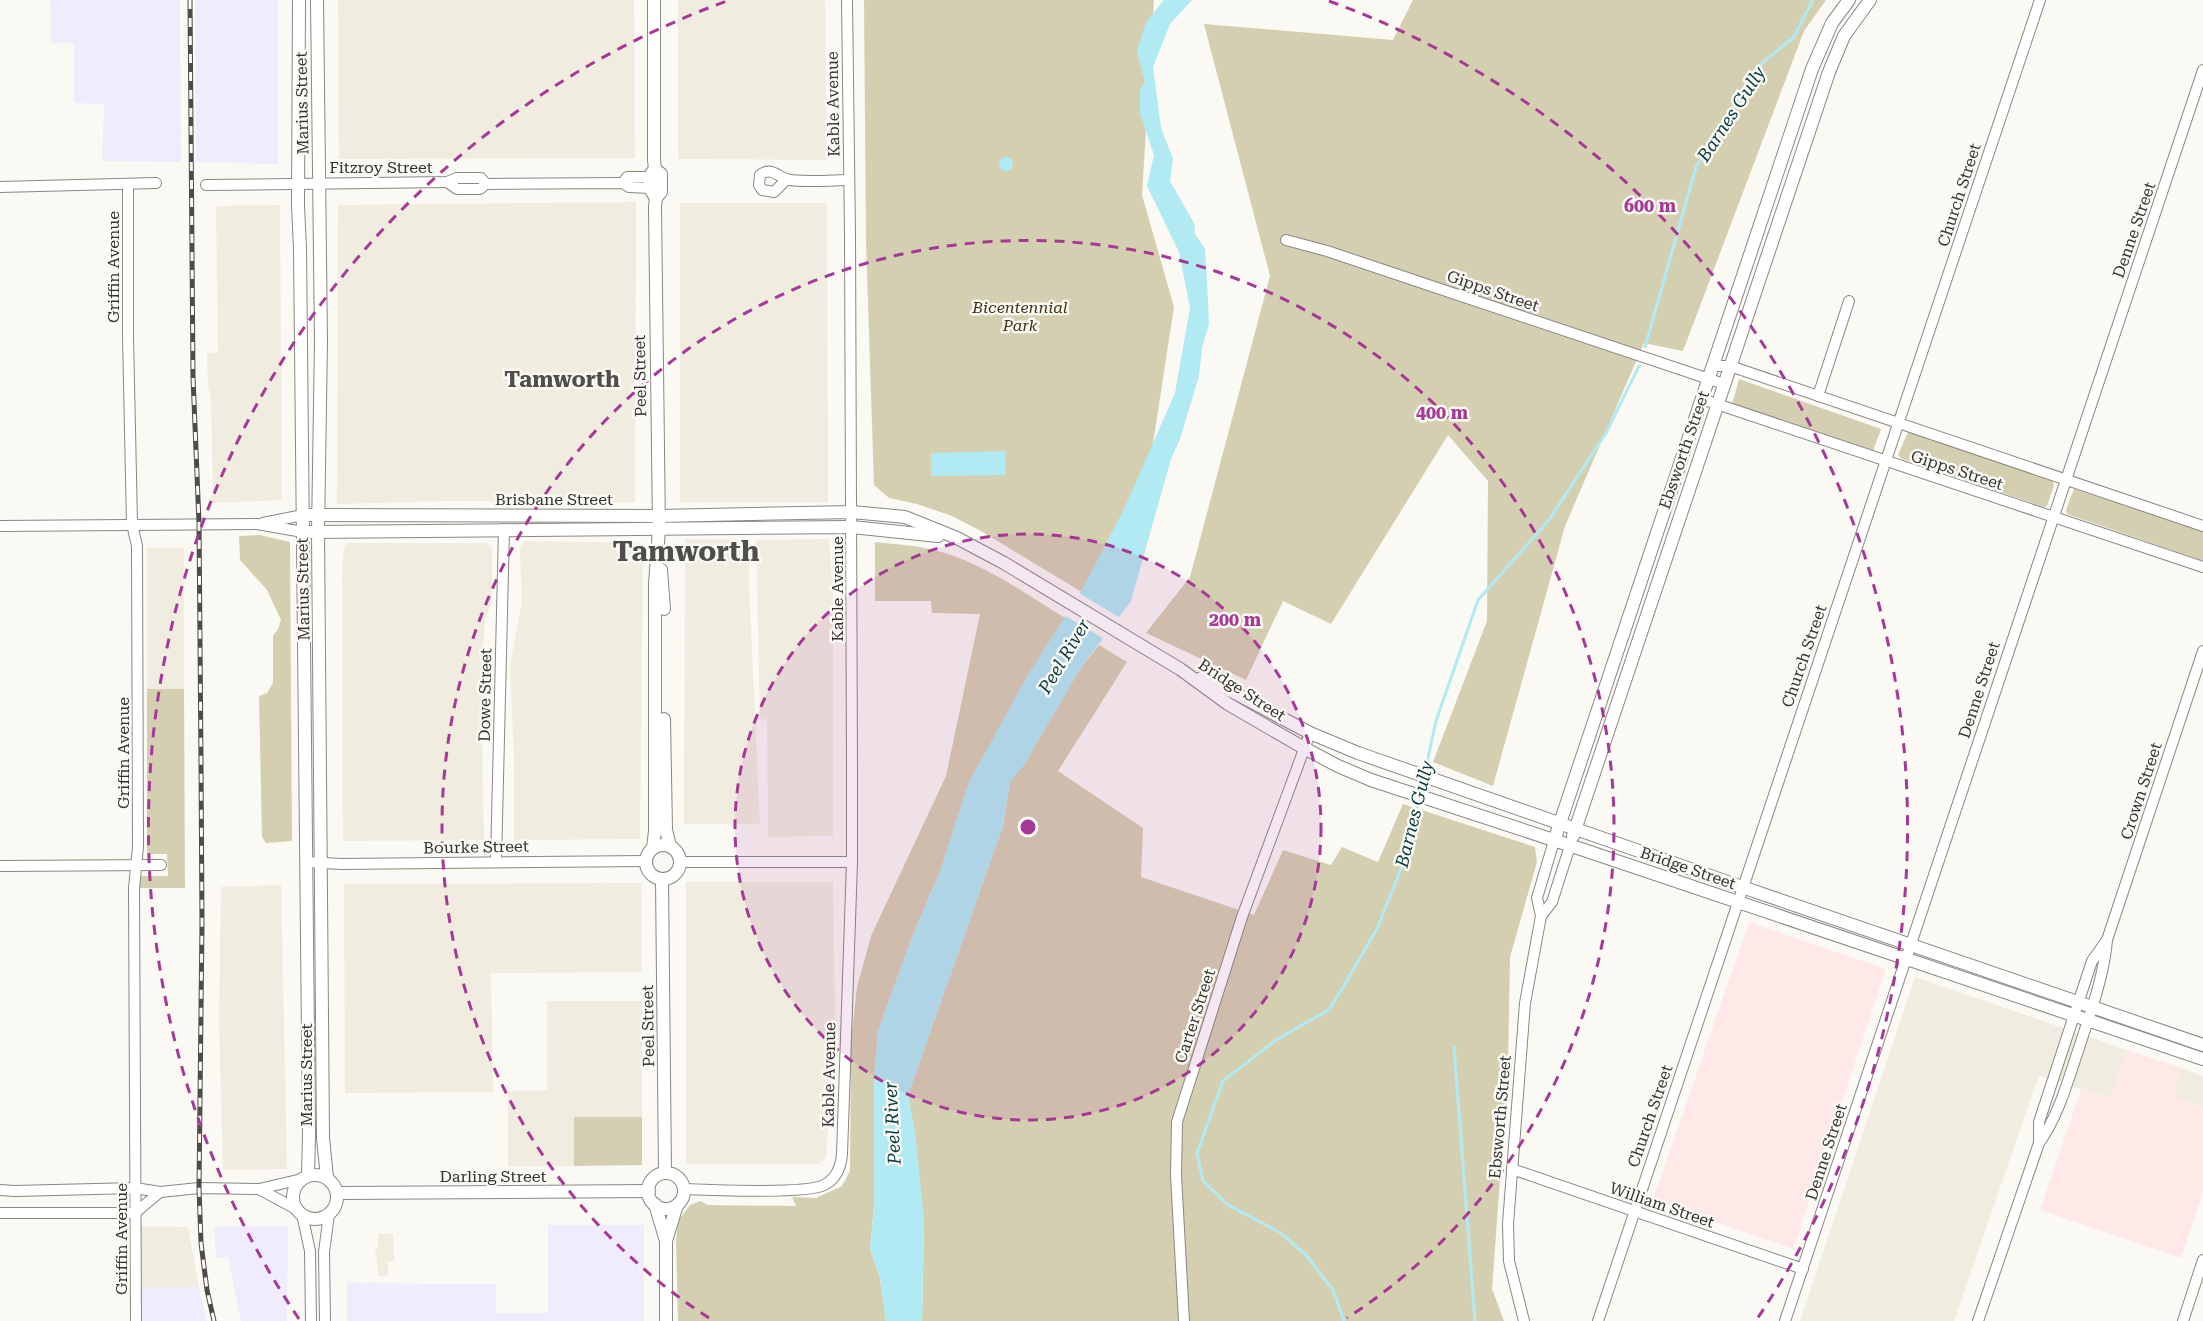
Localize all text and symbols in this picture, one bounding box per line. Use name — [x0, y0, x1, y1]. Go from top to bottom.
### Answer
street label: Marius Street — [292, 51, 312, 155]
street label: Kable Avenue — [823, 51, 843, 157]
water label: Barnes Gully — [1692, 62, 1770, 166]
street label: Church Street — [1933, 141, 1985, 249]
street label: Fitzroy Street — [329, 158, 433, 177]
street label: Denne Street — [2109, 179, 2159, 281]
text: 600 m — [1624, 195, 1677, 216]
street label: Griffin Avenue — [104, 211, 123, 323]
street label: Gipps Street — [1445, 266, 1541, 316]
park label: Bicentennial Park — [971, 298, 1068, 335]
street label: Peel Street — [630, 335, 650, 417]
district label: Tamworth — [504, 367, 620, 392]
street label: Ebsworth Street — [1655, 388, 1713, 512]
text: 400 m — [1416, 402, 1469, 423]
street label: Gipps Street — [1908, 446, 2006, 494]
street label: Brisbane Street — [495, 490, 613, 509]
district label: Tamworth — [613, 535, 760, 568]
street label: Kable Avenue — [828, 536, 847, 642]
street label: Marius Street — [293, 537, 313, 641]
street label: Church Street — [1778, 602, 1830, 710]
text: 200 m — [1209, 609, 1262, 630]
water label: Peel River — [1033, 615, 1095, 698]
street label: Denne Street — [1954, 639, 2004, 741]
street label: Dowe Street — [475, 648, 495, 742]
street label: Bridge Street — [1195, 655, 1289, 725]
street label: Griffin Avenue — [114, 697, 133, 809]
street label: Crown Street — [2116, 740, 2166, 842]
water label: Barnes Gully — [1390, 758, 1438, 870]
centre of rings — [1018, 817, 1038, 837]
street label: Bourke Street — [423, 837, 529, 857]
street label: Bridge Street — [1638, 843, 1738, 893]
street label: Carter Street — [1171, 966, 1219, 1066]
street label: Peel Street — [638, 985, 658, 1067]
street label: Kable Avenue — [819, 1022, 839, 1128]
street label: Marius Street — [297, 1023, 316, 1126]
street label: Ebsworth Street — [1485, 1054, 1515, 1180]
street label: Church Street — [1624, 1062, 1676, 1170]
water label: Peel River — [879, 1081, 905, 1166]
street label: Denne Street — [1801, 1101, 1851, 1203]
street label: Darling Street — [439, 1167, 547, 1186]
street label: William Street — [1607, 1178, 1717, 1232]
street label: Griffin Avenue — [112, 1183, 131, 1295]

